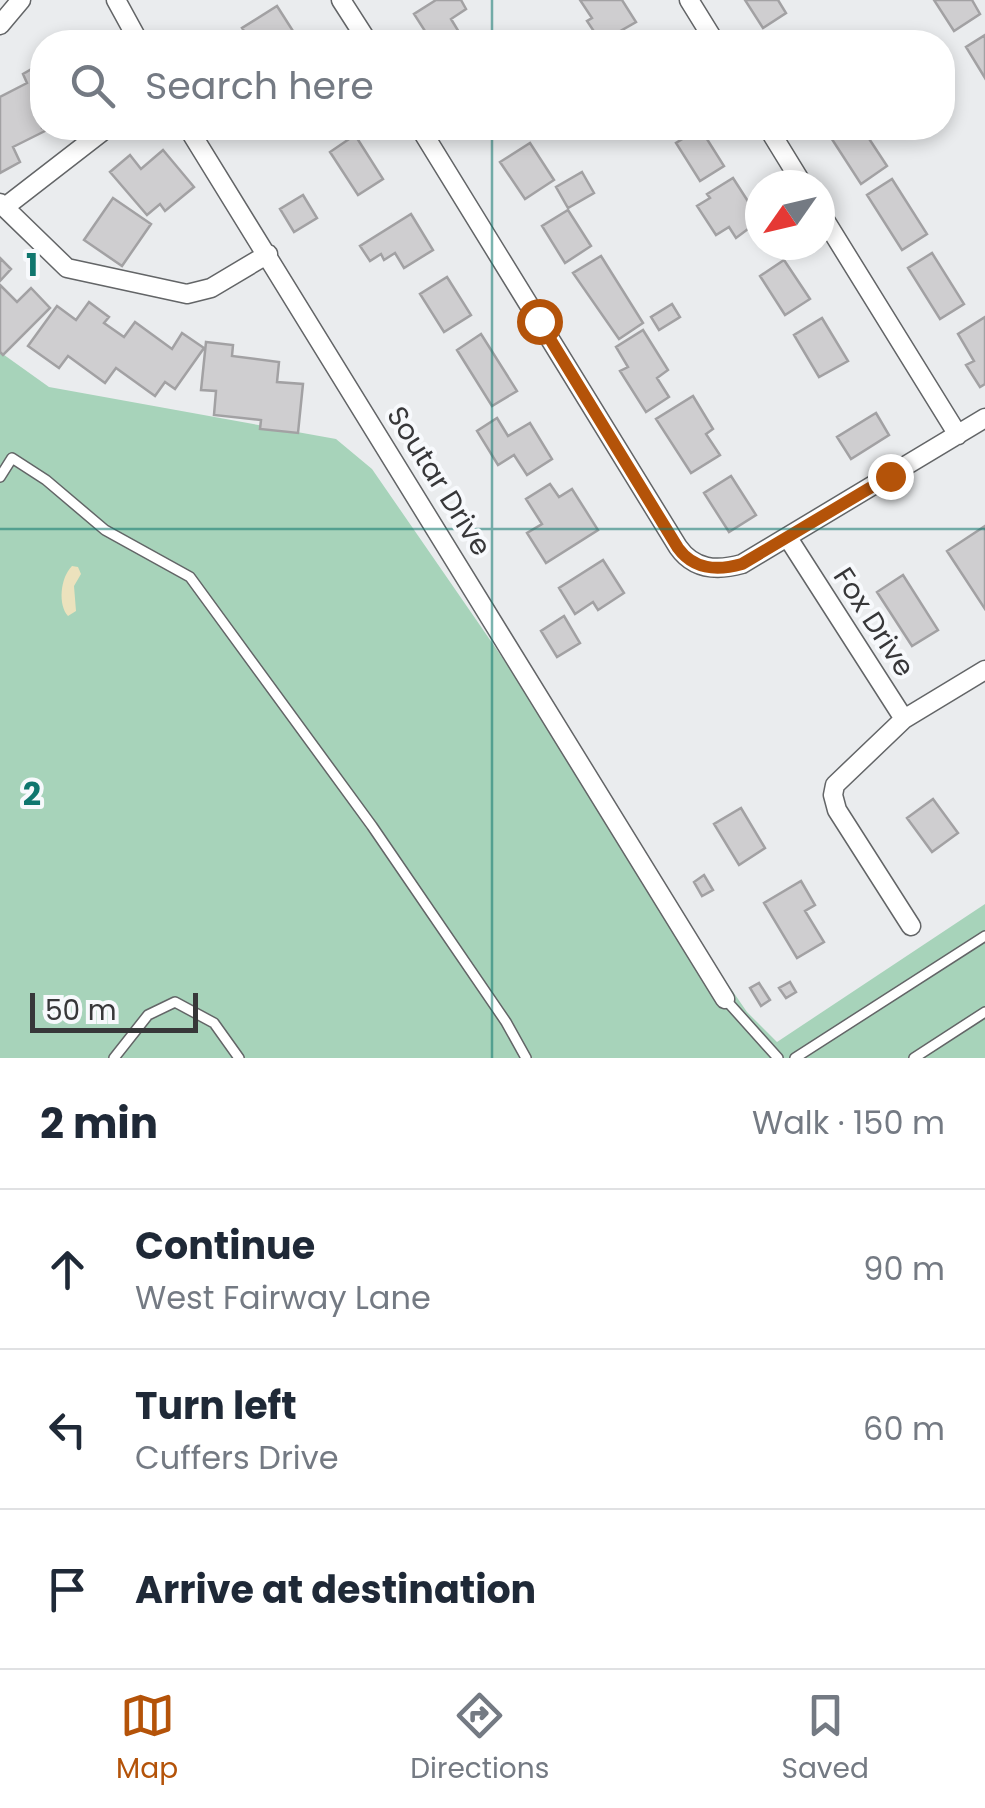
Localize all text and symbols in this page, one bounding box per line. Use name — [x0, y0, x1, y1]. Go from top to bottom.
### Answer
search box — [30, 30, 955, 140]
icon: search — [65, 58, 120, 113]
text: Search here — [145, 59, 374, 112]
north arrow — [745, 170, 835, 260]
text: 1 — [26, 242, 38, 287]
route start — [517, 299, 563, 345]
street label: Soutar Drive — [378, 399, 500, 563]
route end — [868, 454, 914, 500]
street label: Fox Drive — [824, 560, 924, 684]
text: 2 — [23, 771, 41, 816]
scale bar — [30, 988, 198, 1032]
text: 50 m — [45, 991, 116, 1030]
text: 2 min — [40, 1094, 158, 1153]
text: Walk · 150 m — [752, 1100, 945, 1145]
text: Continue — [135, 1219, 315, 1272]
icon: ahead — [40, 1242, 95, 1297]
text: 90 m — [863, 1246, 945, 1291]
text: West Fairway Lane — [135, 1275, 431, 1320]
text: Turn left — [135, 1379, 297, 1432]
icon: left — [40, 1402, 95, 1457]
text: 60 m — [863, 1406, 945, 1451]
text: Cuffers Drive — [135, 1435, 339, 1480]
icon: arrive — [40, 1562, 95, 1617]
text: Arrive at destination — [135, 1563, 536, 1616]
tab: Map — [116, 1688, 178, 1790]
tab: Directions — [410, 1688, 549, 1790]
tab: Saved — [782, 1688, 869, 1790]

